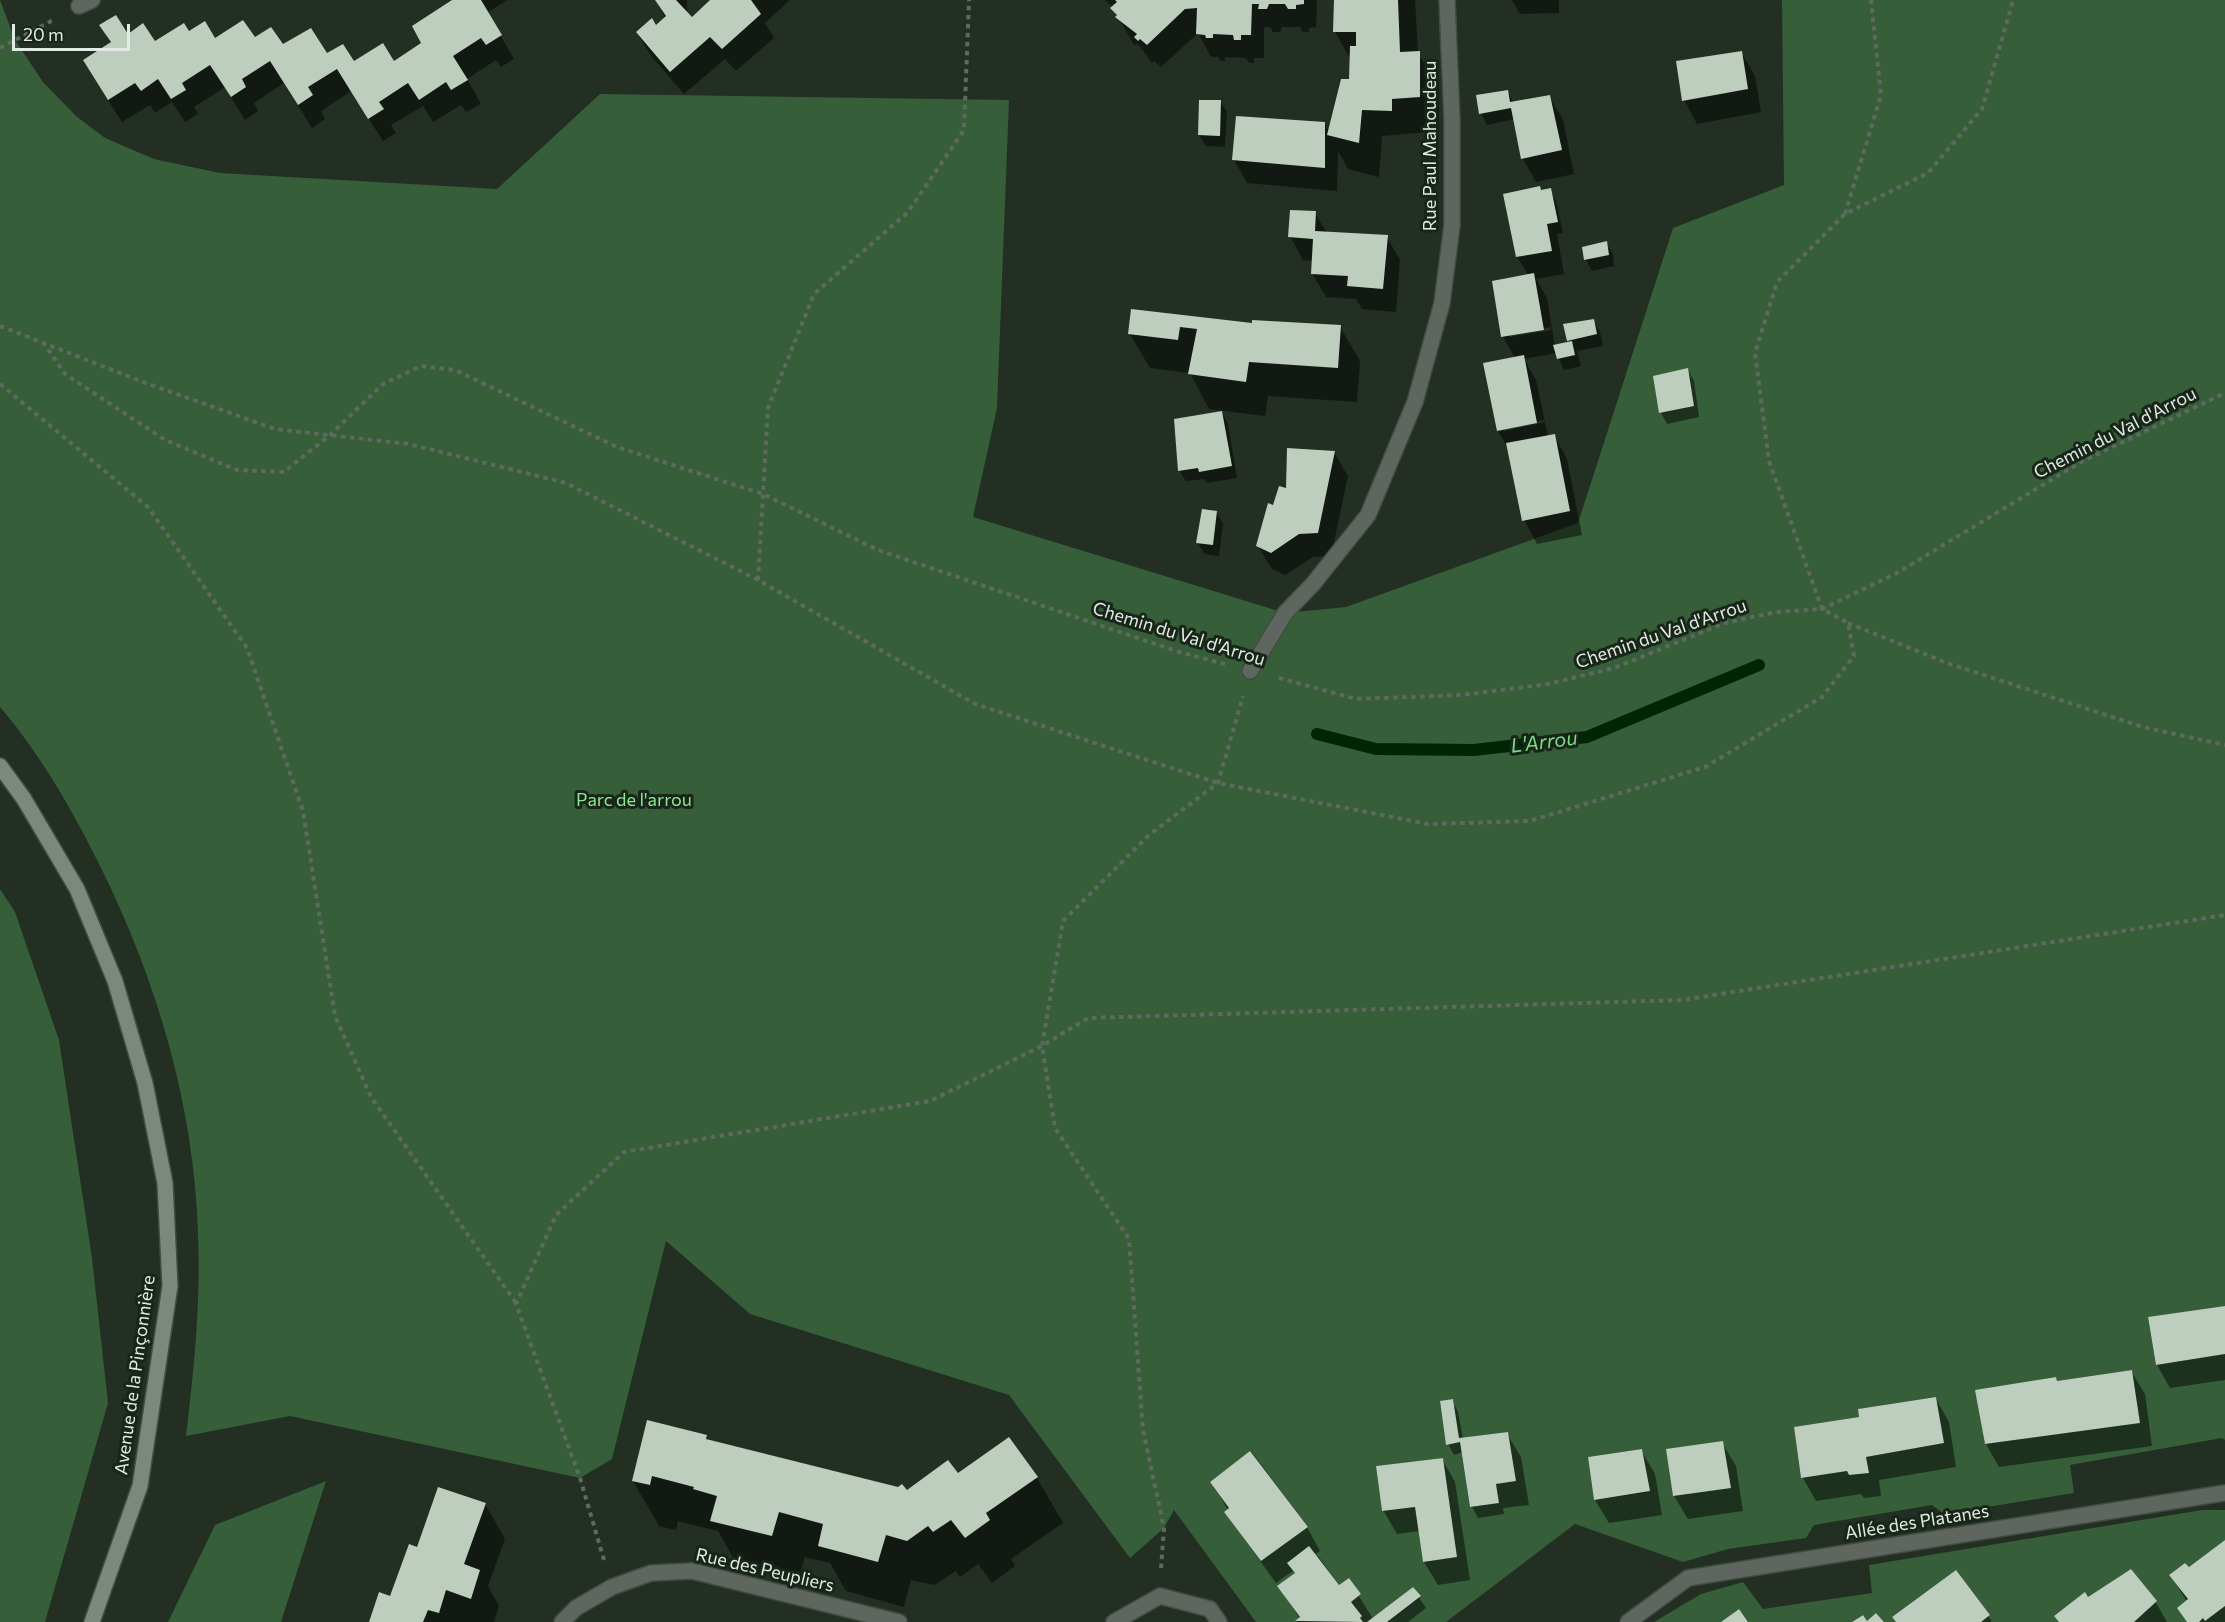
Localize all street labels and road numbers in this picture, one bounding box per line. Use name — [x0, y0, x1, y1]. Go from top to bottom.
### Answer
street label: Rue Paul Mahoudeau — [1419, 61, 1441, 231]
street label: Chemin du Val d'Arrou — [2030, 383, 2200, 483]
street label: Chemin du Val d'Arrou — [1573, 595, 1749, 673]
street label: Chemin du Val d'Arrou — [1090, 597, 1268, 671]
street label: Avenue de la Pinçonnière — [110, 1274, 160, 1476]
street label: Allée des Platanes — [1843, 1500, 1991, 1544]
street label: Rue des Peupliers — [694, 1544, 836, 1596]

